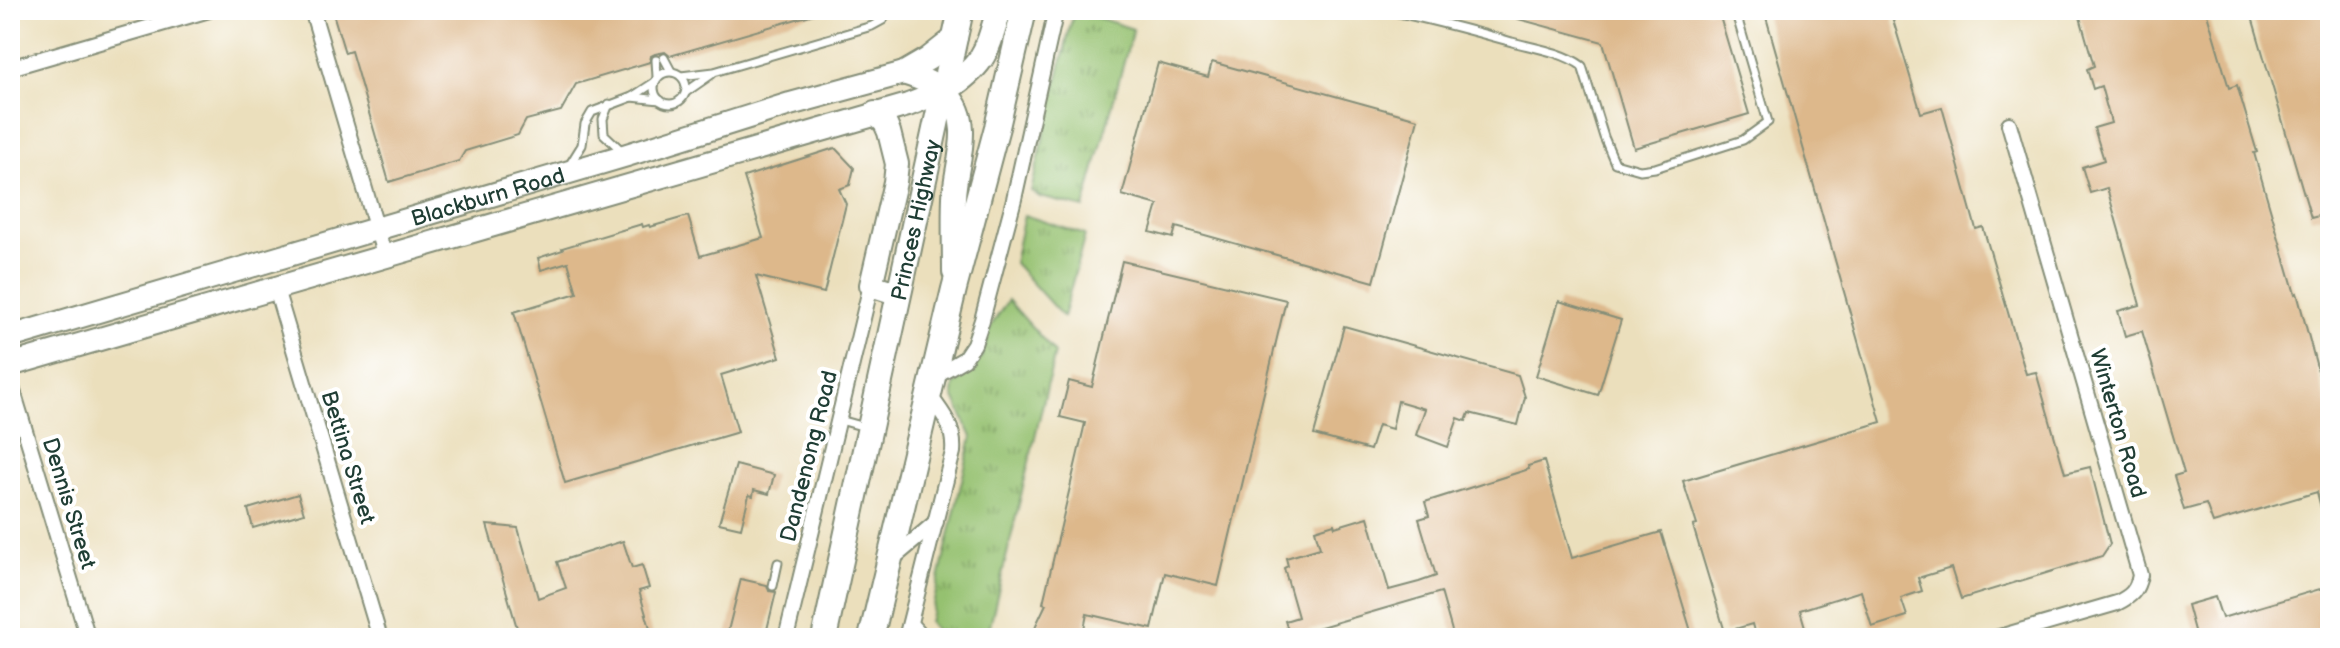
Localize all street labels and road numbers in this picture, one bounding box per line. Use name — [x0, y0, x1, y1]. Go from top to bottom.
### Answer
street label: Princes Highway — [886, 137, 947, 303]
street label: Blackburn Road — [408, 162, 568, 233]
street label: Winterton Road — [2083, 346, 2152, 501]
street label: Dandenong Road — [775, 368, 844, 545]
street label: Bettina Street — [315, 388, 381, 527]
street label: Dennis Street — [36, 435, 101, 572]

